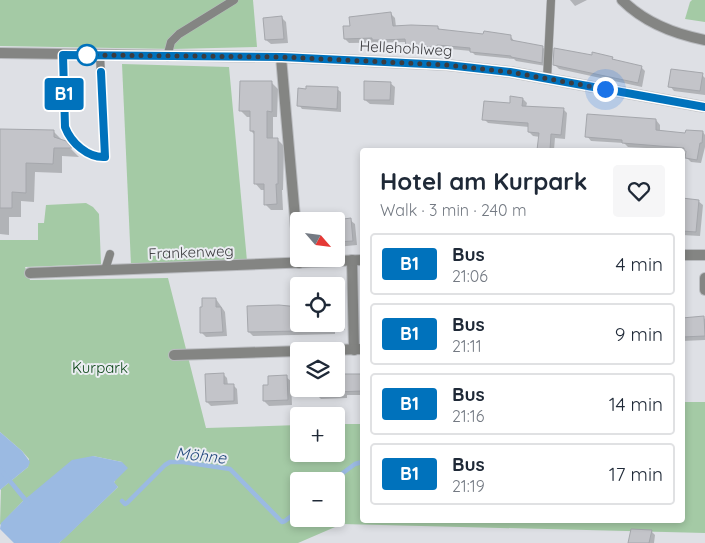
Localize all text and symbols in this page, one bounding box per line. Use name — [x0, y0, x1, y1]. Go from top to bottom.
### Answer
street label: Hellehohlweg — [359, 36, 453, 60]
unlabelled marker — [76, 44, 98, 66]
your location — [593, 77, 618, 102]
line badge: B1 — [42, 78, 86, 110]
text: B1 — [55, 82, 73, 105]
button: heart — [613, 165, 665, 217]
text: Hotel am Kurpark — [380, 166, 587, 196]
text: Walk · 3 min · 240 m — [380, 200, 527, 220]
north arrow — [290, 212, 345, 268]
map controls — [290, 212, 345, 527]
street label: Frankenweg — [148, 241, 234, 263]
text: Bus — [452, 242, 485, 266]
text: B1 — [400, 252, 419, 275]
text: 4 min — [615, 252, 663, 276]
text: 21:06 — [452, 266, 488, 286]
button: locate — [290, 277, 345, 332]
text: Bus — [452, 312, 485, 336]
text: B1 — [400, 322, 419, 345]
text: 9 min — [615, 322, 663, 346]
text: 21:11 — [452, 336, 482, 356]
button: layers — [290, 342, 345, 397]
park label: Kurpark — [72, 358, 128, 377]
text: Bus — [452, 382, 485, 406]
text: B1 — [400, 392, 419, 415]
text: 14 min — [609, 392, 663, 416]
text: 21:16 — [452, 406, 484, 426]
button: + — [290, 407, 345, 462]
water label: Möhne — [175, 442, 228, 468]
text: Bus — [452, 452, 485, 476]
text: B1 — [400, 462, 419, 485]
text: 17 min — [609, 462, 663, 486]
button: − — [290, 472, 345, 527]
text: 21:19 — [452, 476, 485, 496]

